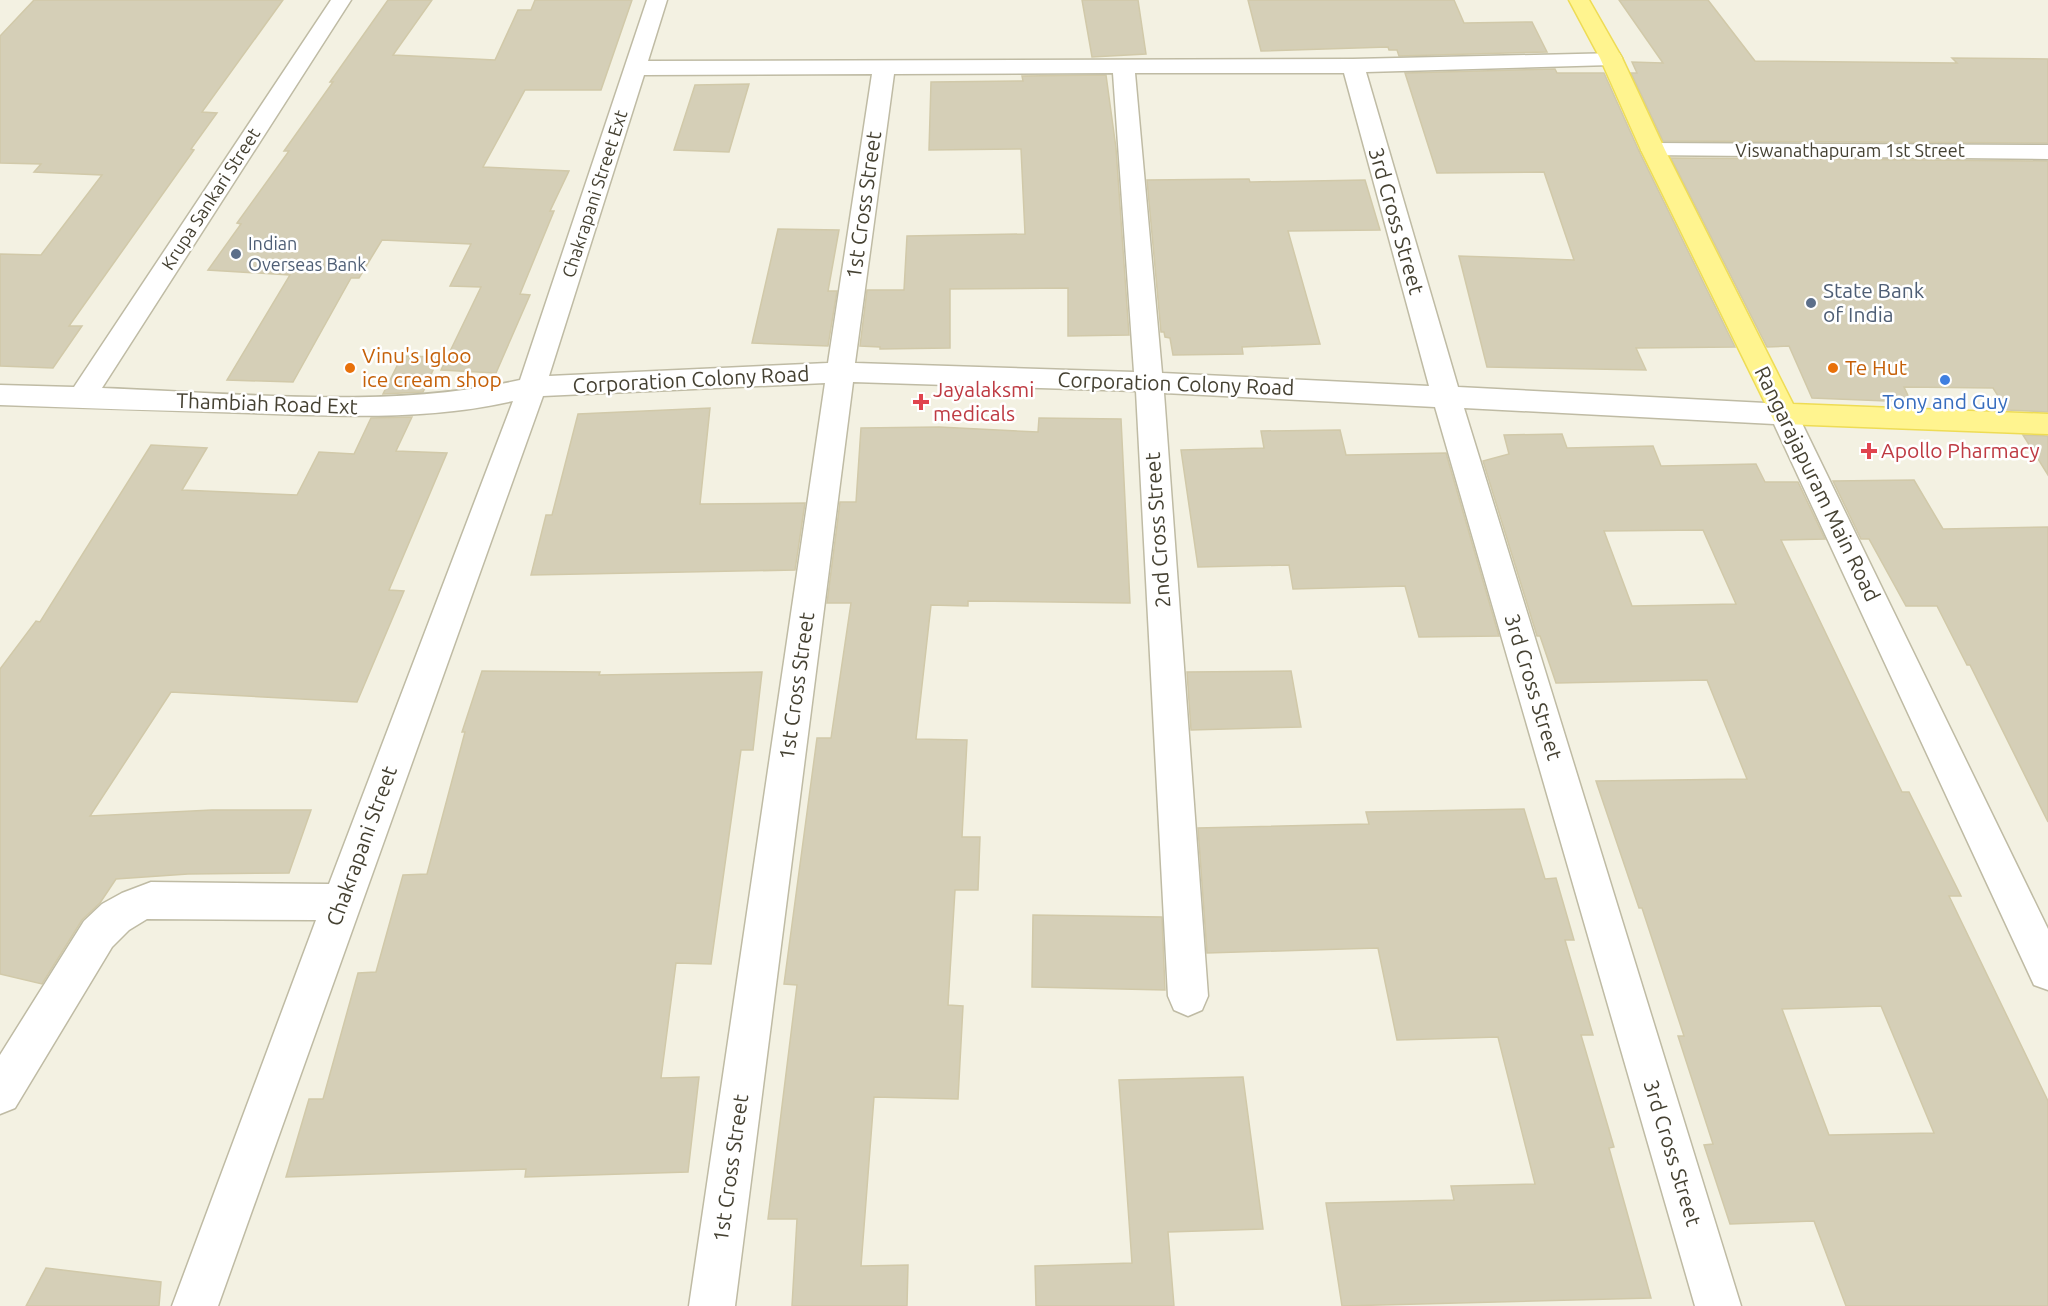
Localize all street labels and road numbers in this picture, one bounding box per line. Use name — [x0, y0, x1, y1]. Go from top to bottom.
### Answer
street label: Chakrapani Street Ext — [557, 107, 631, 280]
street label: Krupa Sankari Street — [157, 124, 263, 273]
street label: 1st Cross Street — [841, 130, 885, 280]
street label: Viswanathapuram 1st Street — [1735, 140, 1965, 160]
street label: 3rd Cross Street — [1365, 145, 1429, 297]
street label: Corporation Colony Road — [572, 361, 810, 397]
street label: Rangarajapuram Main Road — [1750, 362, 1885, 605]
street label: Corporation Colony Road — [1057, 367, 1295, 399]
street label: Thambiah Road Ext — [176, 388, 358, 418]
street label: 2nd Cross Street — [1140, 452, 1174, 609]
street label: 1st Cross Street — [774, 611, 818, 761]
street label: 3rd Cross Street — [1500, 611, 1568, 763]
street label: Chakrapani Street — [321, 762, 401, 929]
street label: 3rd Cross Street — [1639, 1077, 1707, 1229]
street label: 1st Cross Street — [708, 1093, 752, 1243]

